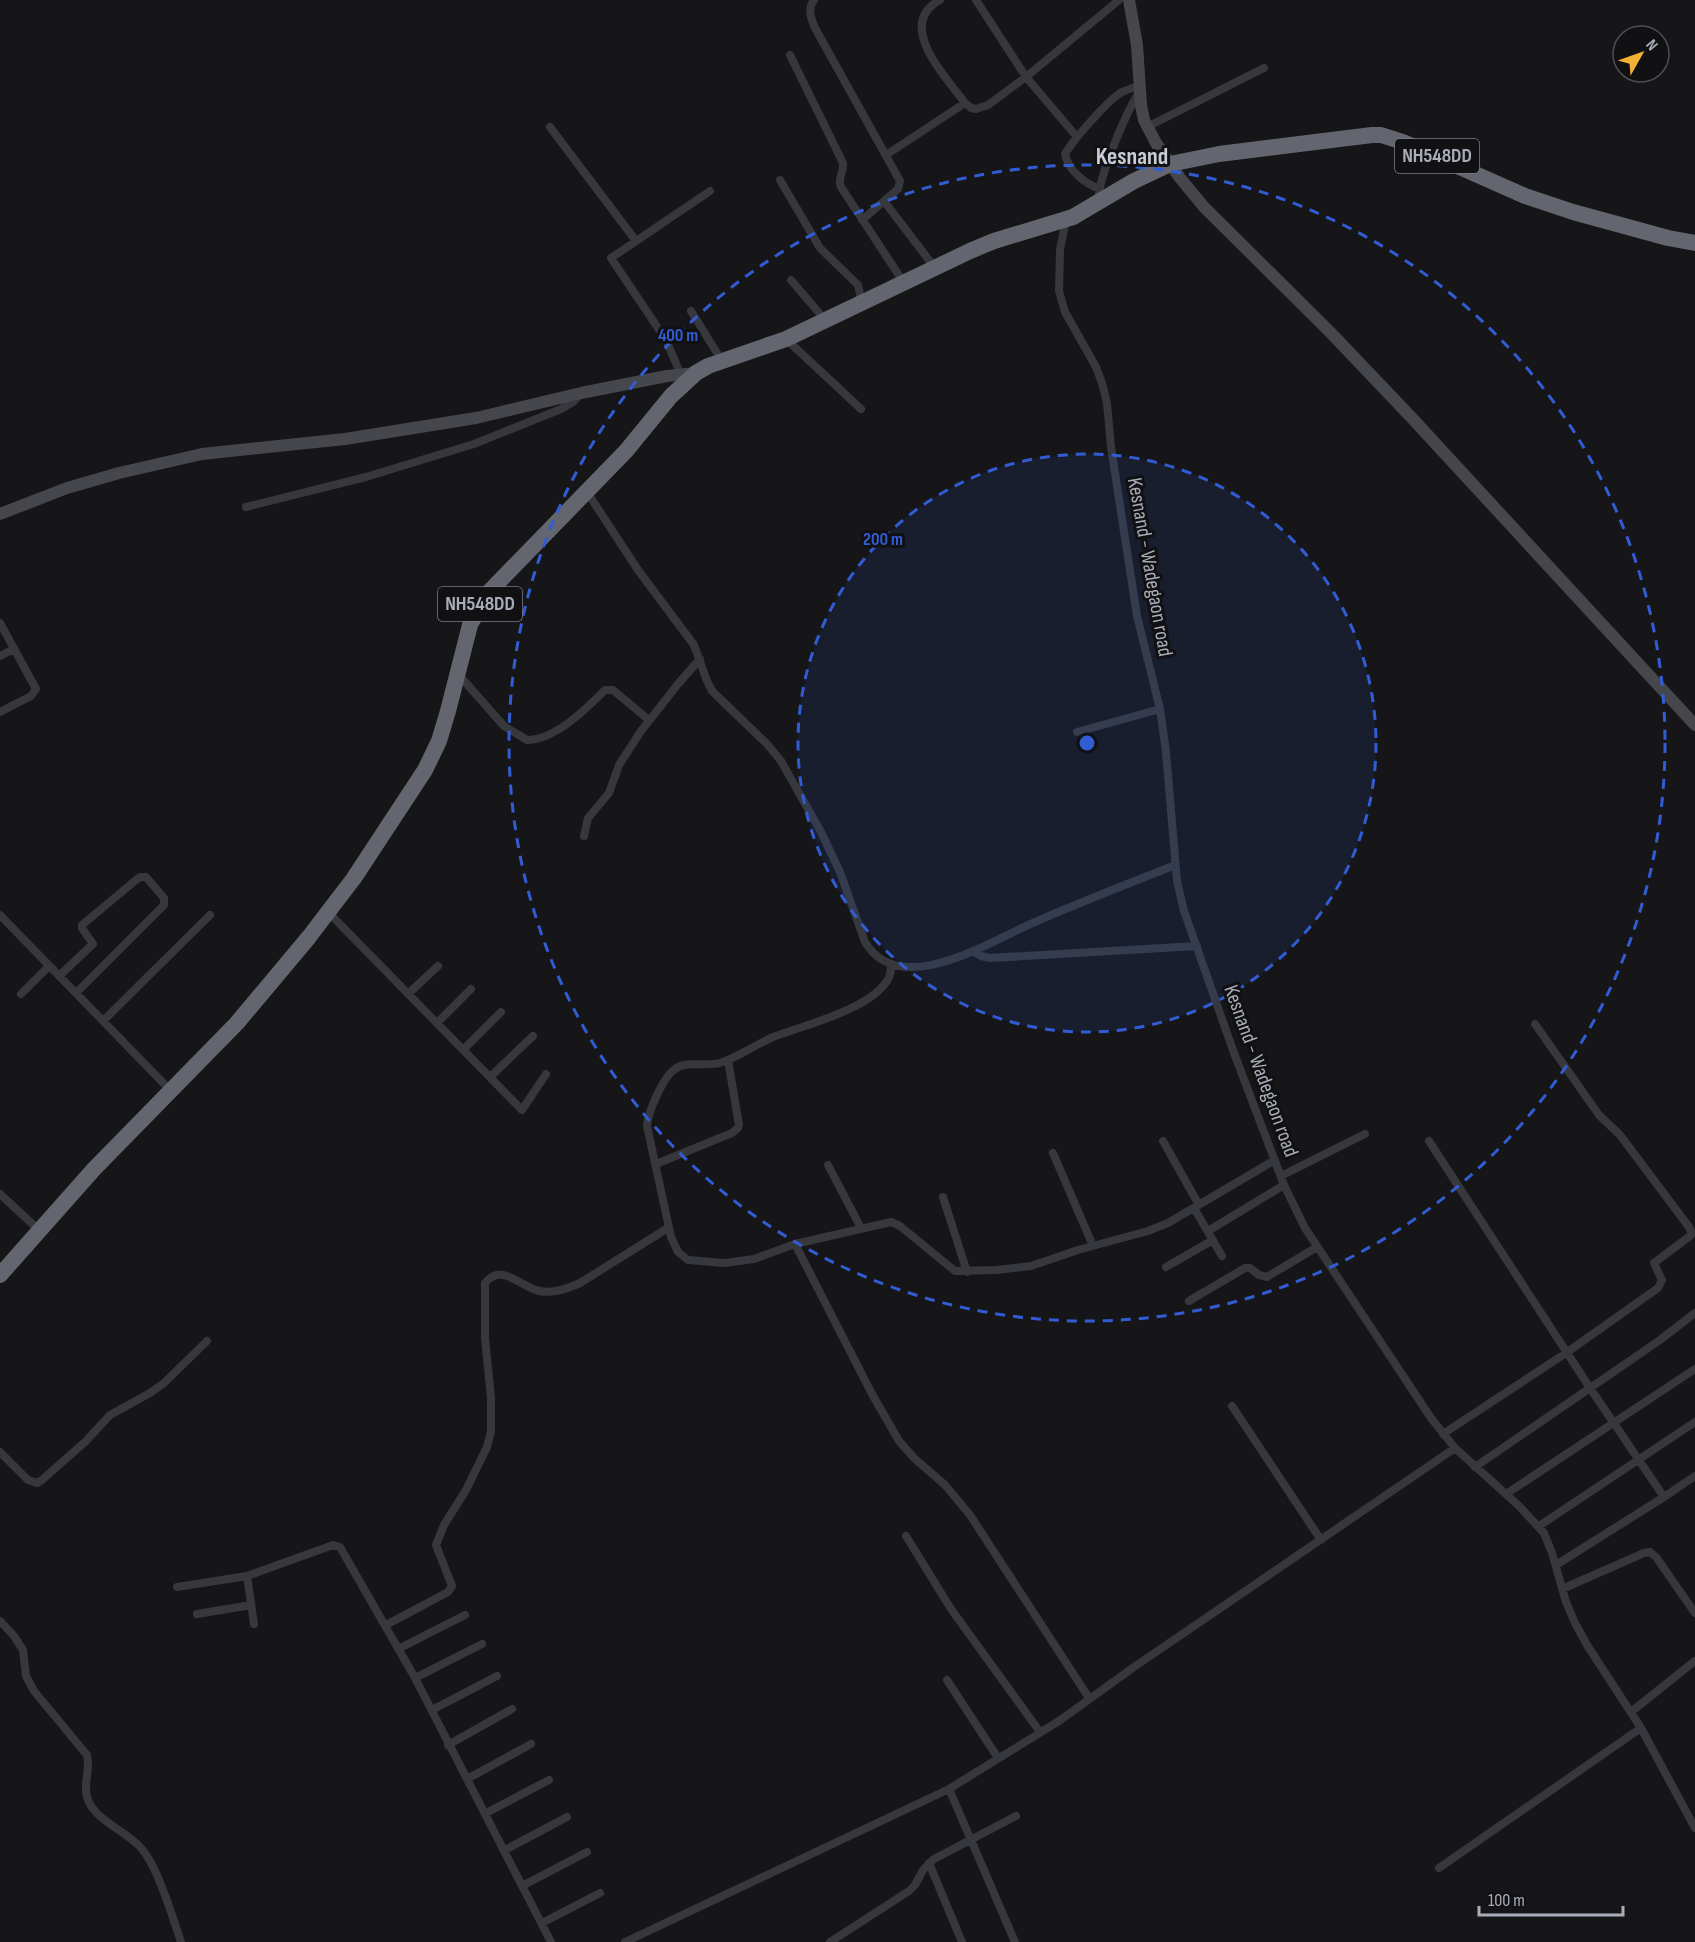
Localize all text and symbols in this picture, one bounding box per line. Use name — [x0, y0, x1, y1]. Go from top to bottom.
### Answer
north arrow — [1611, 24, 1671, 84]
text: N — [1641, 36, 1661, 55]
road number: NH548DD — [1395, 139, 1479, 173]
district label: Kesnand — [1096, 142, 1168, 171]
text: 400 m — [658, 325, 698, 346]
street label: Kesnand - Wadegaon road — [1122, 476, 1178, 658]
text: 200 m — [863, 529, 903, 550]
road number: NH548DD — [438, 587, 522, 621]
centre of rings — [1077, 733, 1097, 753]
street label: Kesnand - Wadegaon road — [1218, 982, 1304, 1160]
scale bar — [1479, 1879, 1623, 1917]
text: 100 m — [1488, 1890, 1525, 1911]

